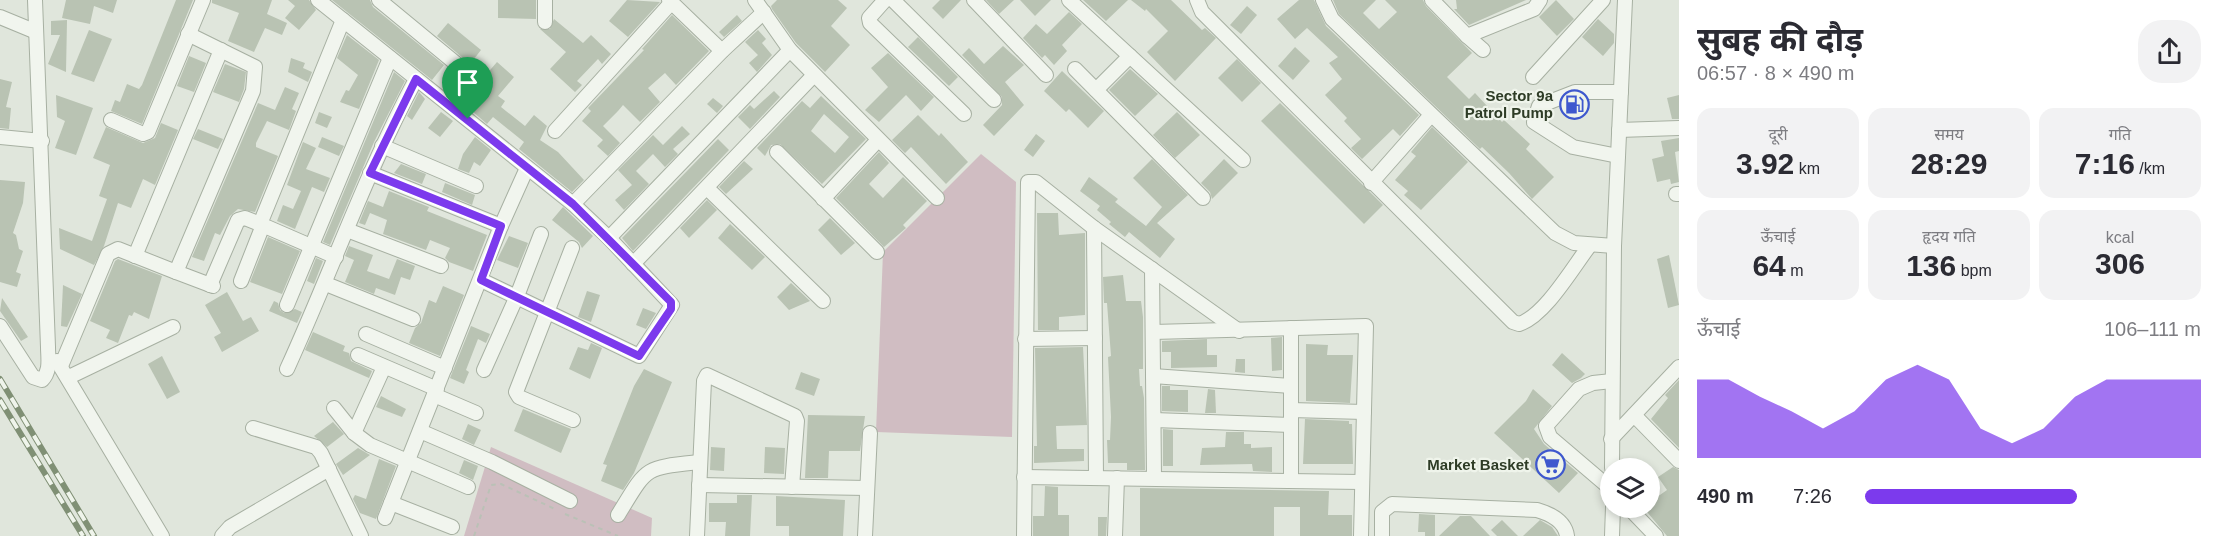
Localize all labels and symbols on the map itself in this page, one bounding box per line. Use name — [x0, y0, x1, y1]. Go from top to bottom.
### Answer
pin — [442, 57, 493, 119]
place label: Sector 9a Patrol Pump — [1465, 87, 1554, 121]
fuel station icon: Sector 9a Patrol Pump — [1558, 88, 1590, 120]
supermarket icon: Market Basket — [1534, 448, 1566, 480]
place label: Market Basket — [1427, 456, 1529, 473]

